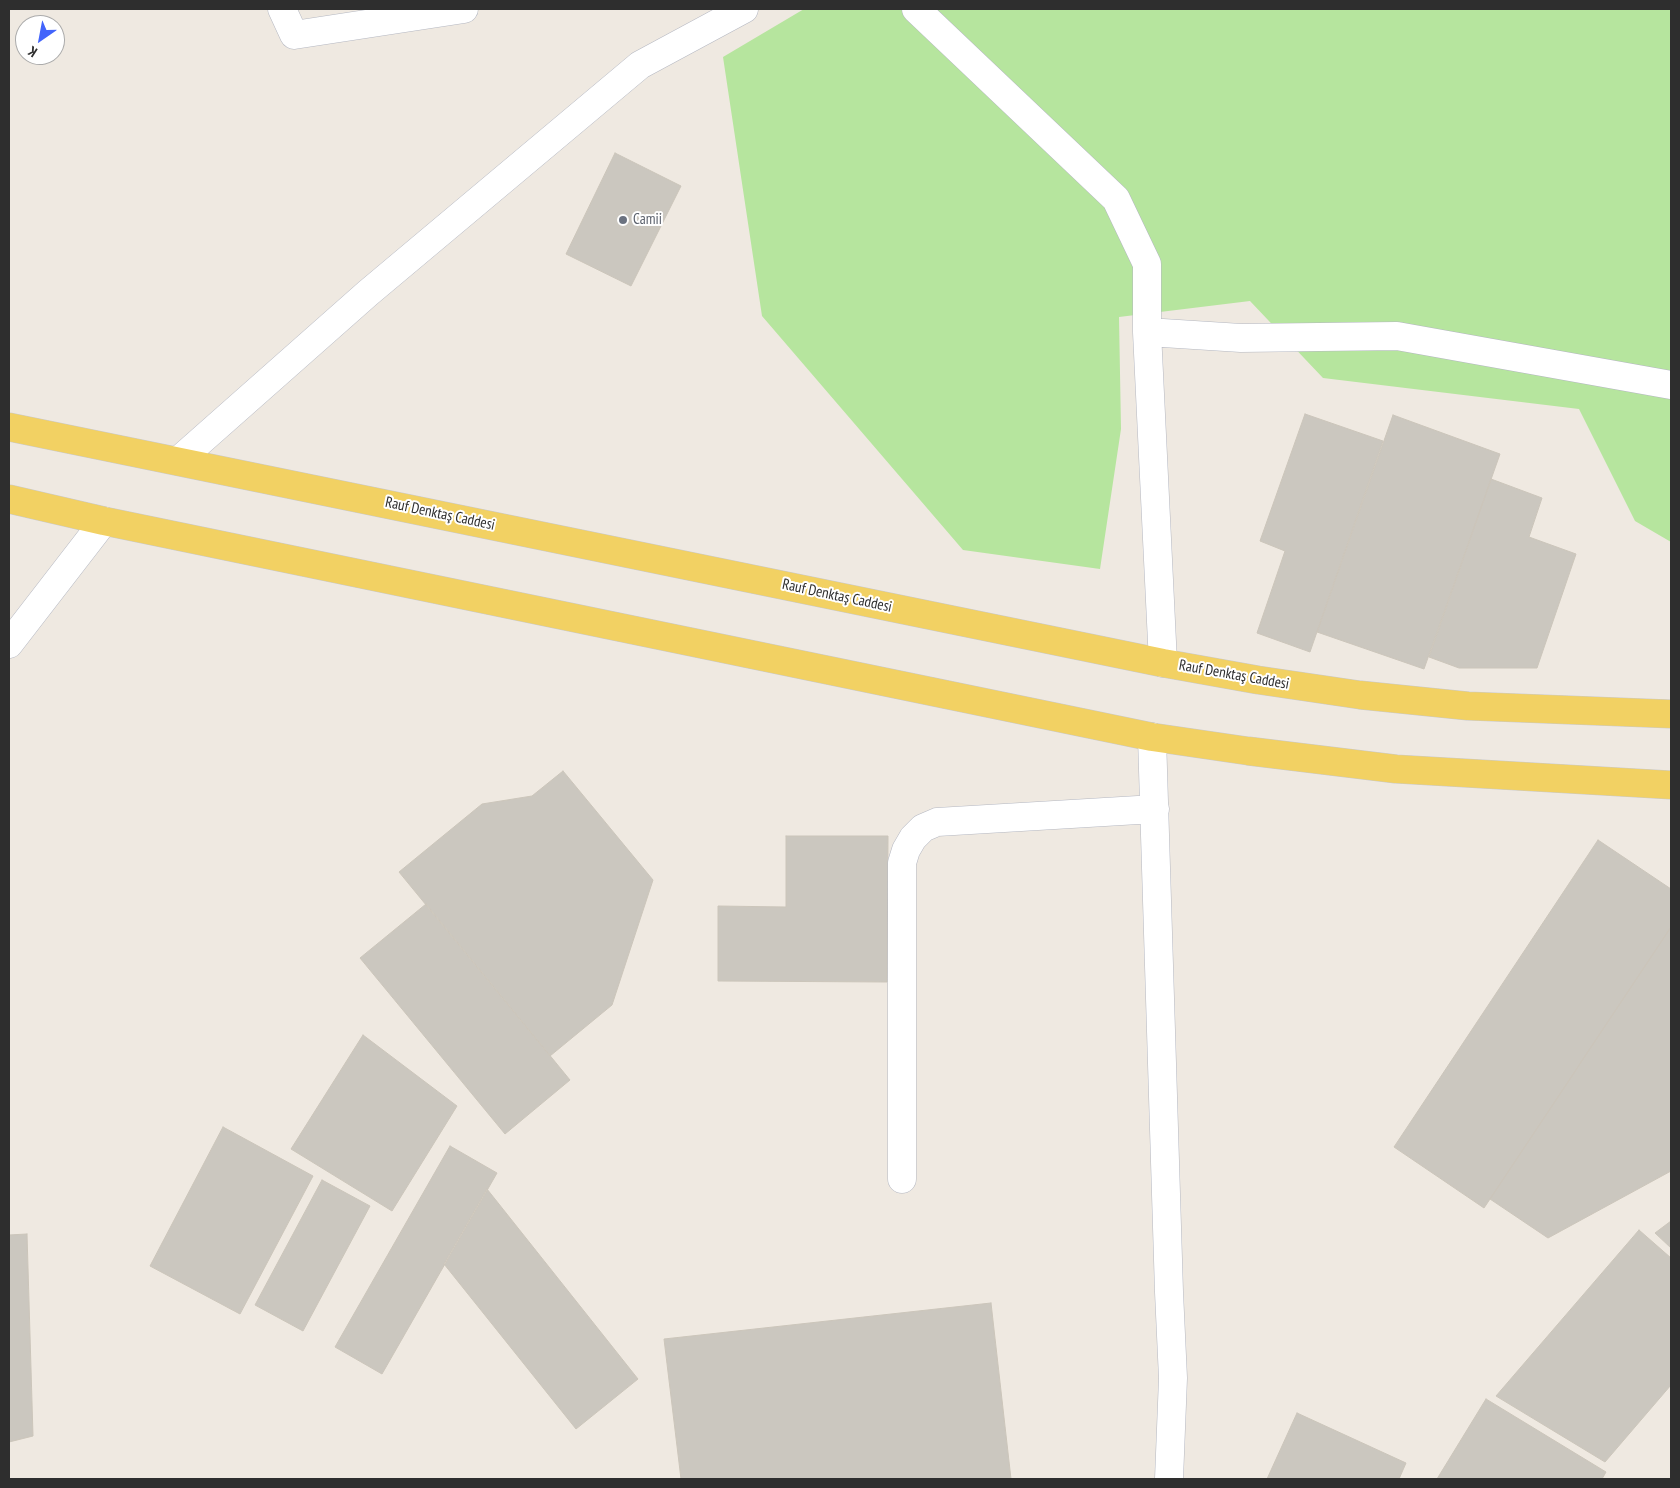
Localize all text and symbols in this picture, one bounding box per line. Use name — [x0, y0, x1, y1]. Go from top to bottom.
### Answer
north arrow — [15, 15, 65, 65]
text: K — [24, 42, 40, 61]
place label: Camii — [633, 211, 662, 229]
marker: Camii — [617, 214, 629, 226]
street label: Rauf Denktaş Caddesi — [383, 494, 497, 534]
street label: Rauf Denktaş Caddesi — [780, 576, 894, 616]
street label: Rauf Denktaş Caddesi — [1177, 656, 1291, 694]

